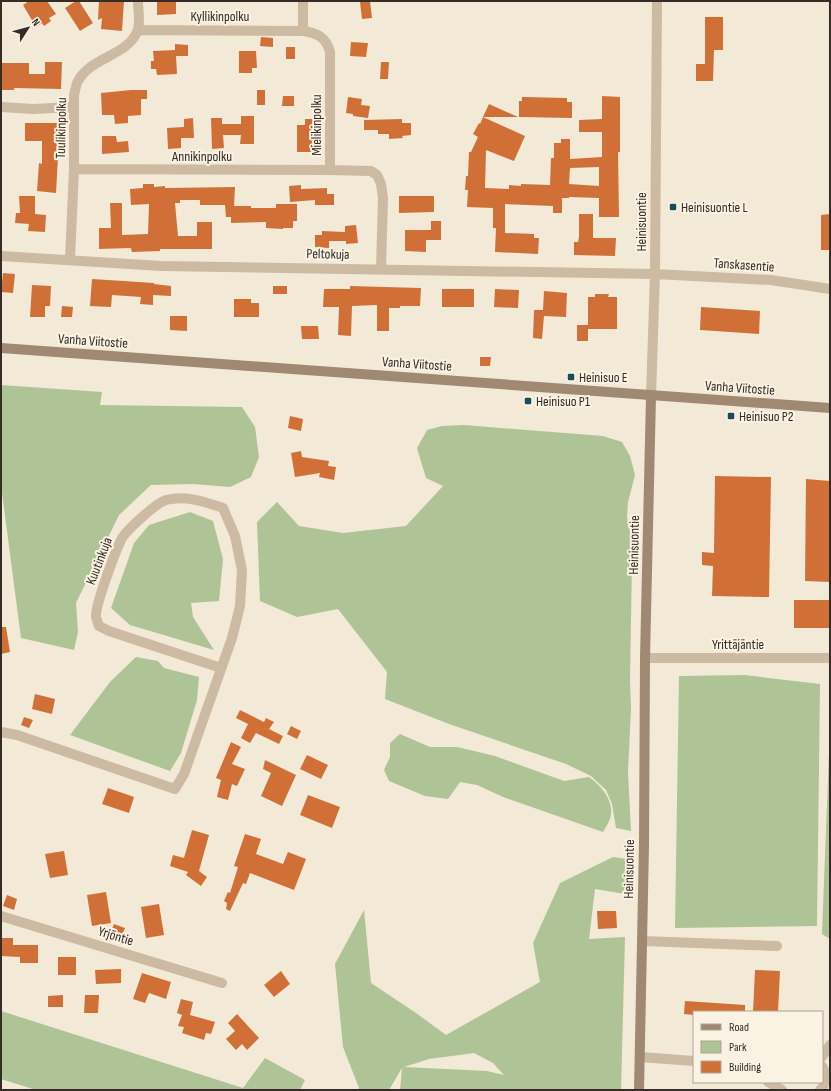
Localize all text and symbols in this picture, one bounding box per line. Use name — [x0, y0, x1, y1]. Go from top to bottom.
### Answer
north arrow — [8, 8, 48, 48]
street label: Kyllikinpolku — [191, 8, 250, 25]
text: N — [29, 16, 43, 29]
street label: Mielikinpolku — [308, 94, 325, 156]
street label: Tuulikinpolku — [52, 97, 70, 159]
street label: Annikinpolku — [171, 148, 232, 165]
street label: Heinisuontie — [633, 192, 650, 252]
place label: Heinisuontie L — [681, 199, 748, 216]
marker: Heinisuontie L — [668, 202, 678, 212]
street label: Peltokuja — [306, 245, 350, 263]
street label: Tanskasentie — [713, 254, 775, 276]
street label: Vanha Viitostie — [58, 330, 128, 352]
street label: Vanha Viitostie — [382, 353, 452, 375]
place label: Heinisuo E — [579, 369, 628, 386]
marker: Heinisuo E — [566, 372, 576, 382]
street label: Vanha Viitostie — [705, 377, 775, 399]
place label: Heinisuo P1 — [536, 393, 590, 410]
marker: Heinisuo P1 — [523, 396, 533, 406]
place label: Heinisuo P2 — [739, 408, 794, 425]
marker: Heinisuo P2 — [726, 411, 736, 421]
street label: Heinisuontie — [625, 515, 643, 575]
street label: Kuutinkuja — [82, 535, 116, 587]
street label: Yrittäjäntie — [712, 636, 764, 653]
street label: Heinisuontie — [620, 839, 638, 899]
street label: Yrjöntie — [96, 923, 136, 949]
legend — [693, 1011, 823, 1083]
text: Road — [729, 1020, 749, 1035]
text: Park — [729, 1040, 747, 1055]
text: Building — [729, 1060, 761, 1075]

